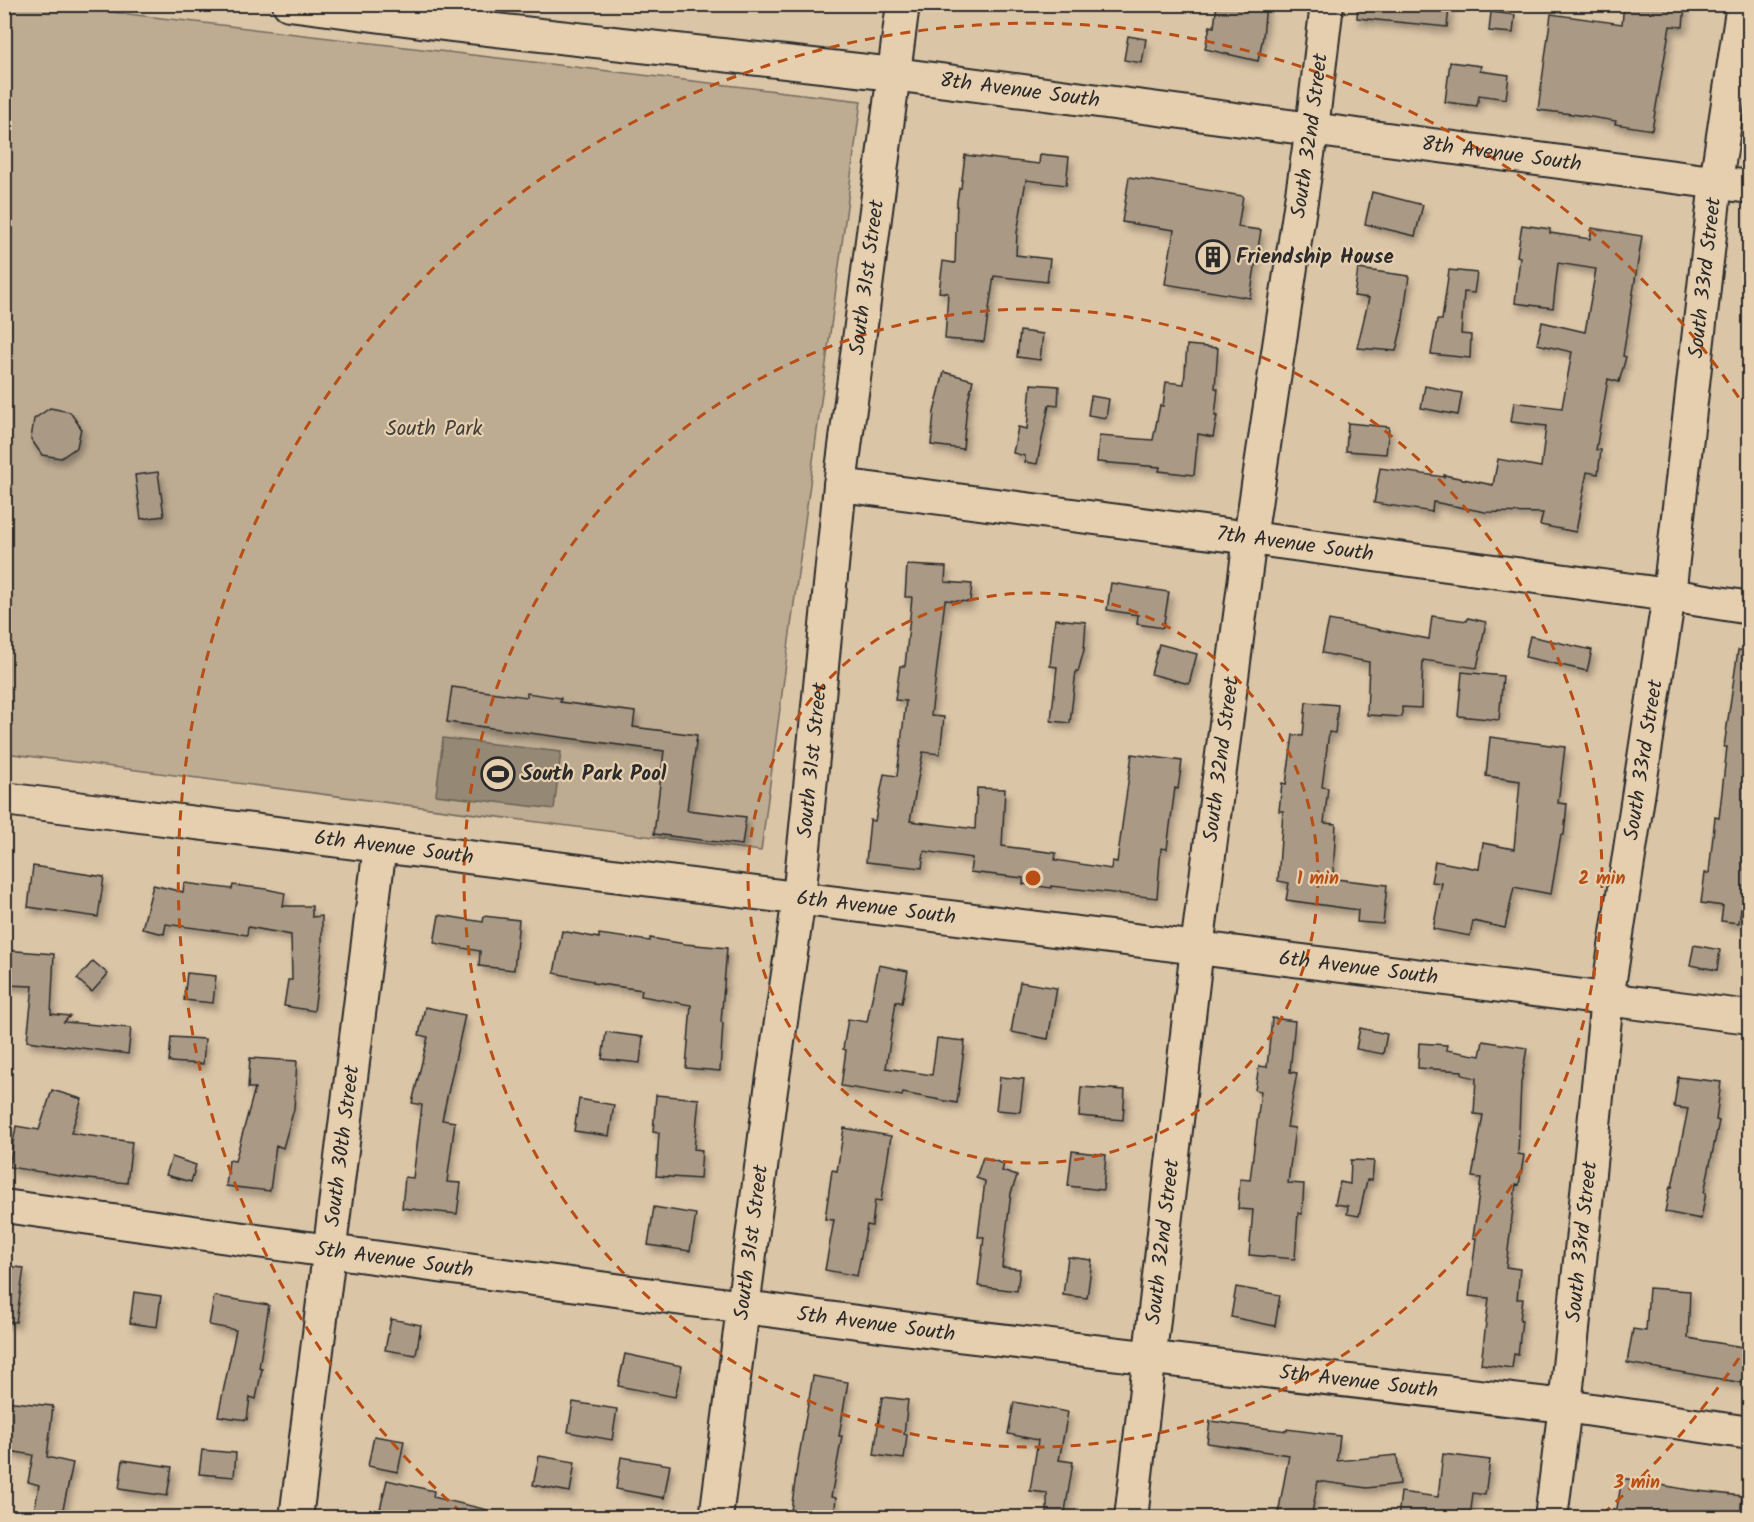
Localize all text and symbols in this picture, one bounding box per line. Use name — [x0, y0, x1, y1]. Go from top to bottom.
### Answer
street label: South 32nd Street — [1282, 50, 1338, 220]
street label: 8th Avenue South — [938, 64, 1102, 118]
street label: 8th Avenue South — [1420, 127, 1584, 181]
street label: South 33rd Street — [1680, 195, 1731, 360]
street label: South 31st Street — [841, 197, 894, 357]
building icon: Friendship House — [1195, 239, 1231, 275]
place label: Friendship House — [1236, 241, 1394, 274]
park label: South Park — [386, 413, 482, 446]
street label: 7th Avenue South — [1215, 517, 1376, 571]
street label: South 32nd Street — [1194, 674, 1249, 844]
street label: South 33rd Street — [1615, 677, 1672, 842]
street label: South 31st Street — [789, 680, 837, 839]
sports icon: South Park Pool — [480, 756, 516, 792]
place label: South Park Pool — [521, 758, 667, 791]
street label: 6th Avenue South — [313, 821, 475, 874]
text: 1 min — [1297, 865, 1339, 894]
text: 2 min — [1579, 865, 1625, 894]
centre of rings — [1023, 868, 1043, 888]
street label: 6th Avenue South — [795, 882, 958, 934]
street label: 6th Avenue South — [1277, 942, 1440, 994]
street label: South 30th Street — [316, 1063, 369, 1228]
street label: South 32nd Street — [1137, 1157, 1189, 1326]
street label: South 33rd Street — [1557, 1159, 1607, 1324]
street label: South 31st Street — [725, 1162, 778, 1322]
street label: 5th Avenue South — [313, 1233, 476, 1287]
street label: 5th Avenue South — [795, 1298, 957, 1351]
street label: 5th Avenue South — [1277, 1356, 1440, 1408]
text: 3 min — [1613, 1469, 1660, 1498]

